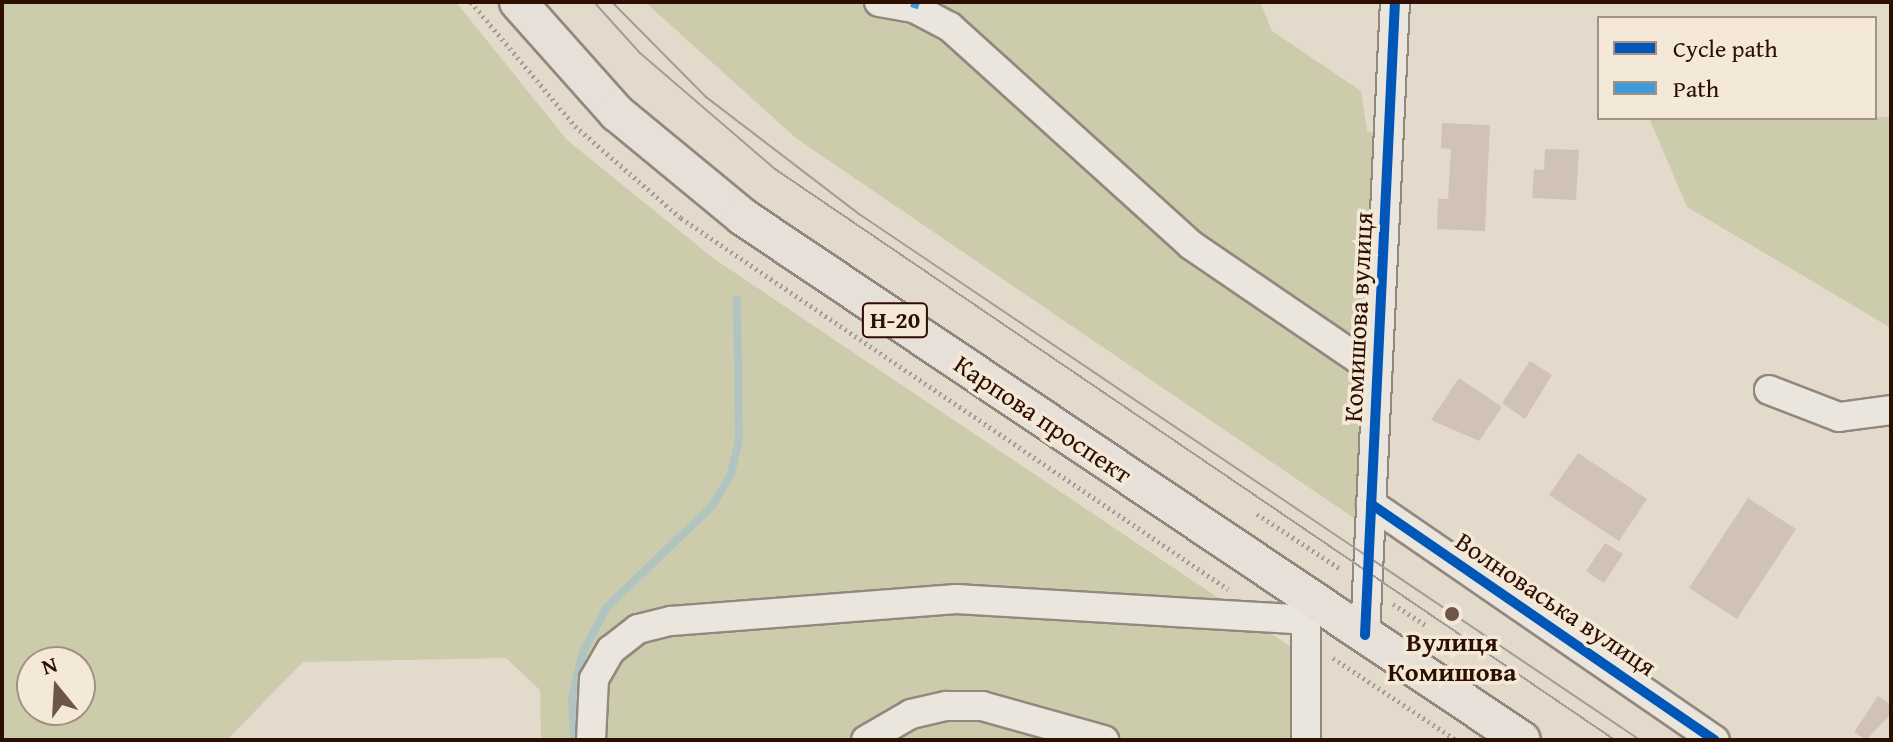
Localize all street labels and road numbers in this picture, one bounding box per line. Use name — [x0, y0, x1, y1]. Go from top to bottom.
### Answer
street label: Комишова вулиця — [1337, 211, 1379, 423]
road number: Н-20 — [861, 300, 929, 340]
street label: Карпова проспект — [948, 348, 1138, 490]
street label: Волноваська вулиця — [1450, 525, 1662, 683]

